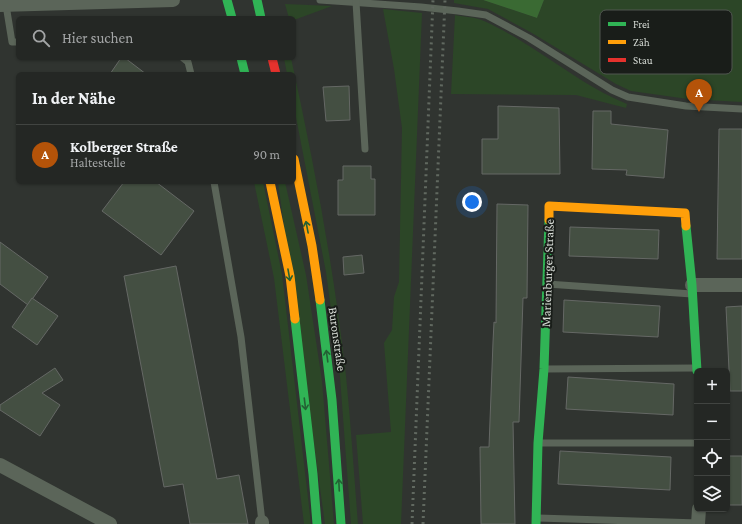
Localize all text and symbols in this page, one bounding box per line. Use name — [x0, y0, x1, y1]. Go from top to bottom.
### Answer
legend — [600, 10, 732, 74]
search box — [16, 16, 296, 60]
text: Frei — [633, 18, 650, 30]
icon: search — [30, 27, 52, 49]
text: Hier suchen — [62, 30, 133, 46]
text: Zäh — [633, 36, 650, 48]
text: Stau — [633, 54, 653, 66]
pin: A — [686, 79, 712, 112]
text: In der Nähe — [32, 89, 115, 108]
text: Kolberger Straße — [70, 139, 178, 155]
text: A — [41, 147, 49, 162]
text: 90 m — [253, 147, 280, 162]
text: Haltestelle — [70, 155, 125, 170]
your location — [462, 192, 482, 212]
street label: Marienburger Straße — [538, 218, 557, 327]
one-way arrow — [303, 221, 311, 234]
one-way arrow — [285, 268, 293, 281]
street label: Buronstraße — [326, 306, 349, 372]
one-way arrow — [323, 350, 331, 363]
map controls — [694, 368, 730, 512]
button: + — [694, 368, 730, 404]
one-way arrow — [301, 397, 308, 410]
button: − — [694, 404, 730, 440]
button: locate — [694, 440, 730, 476]
button: layers — [694, 476, 730, 512]
one-way arrow — [335, 479, 342, 492]

